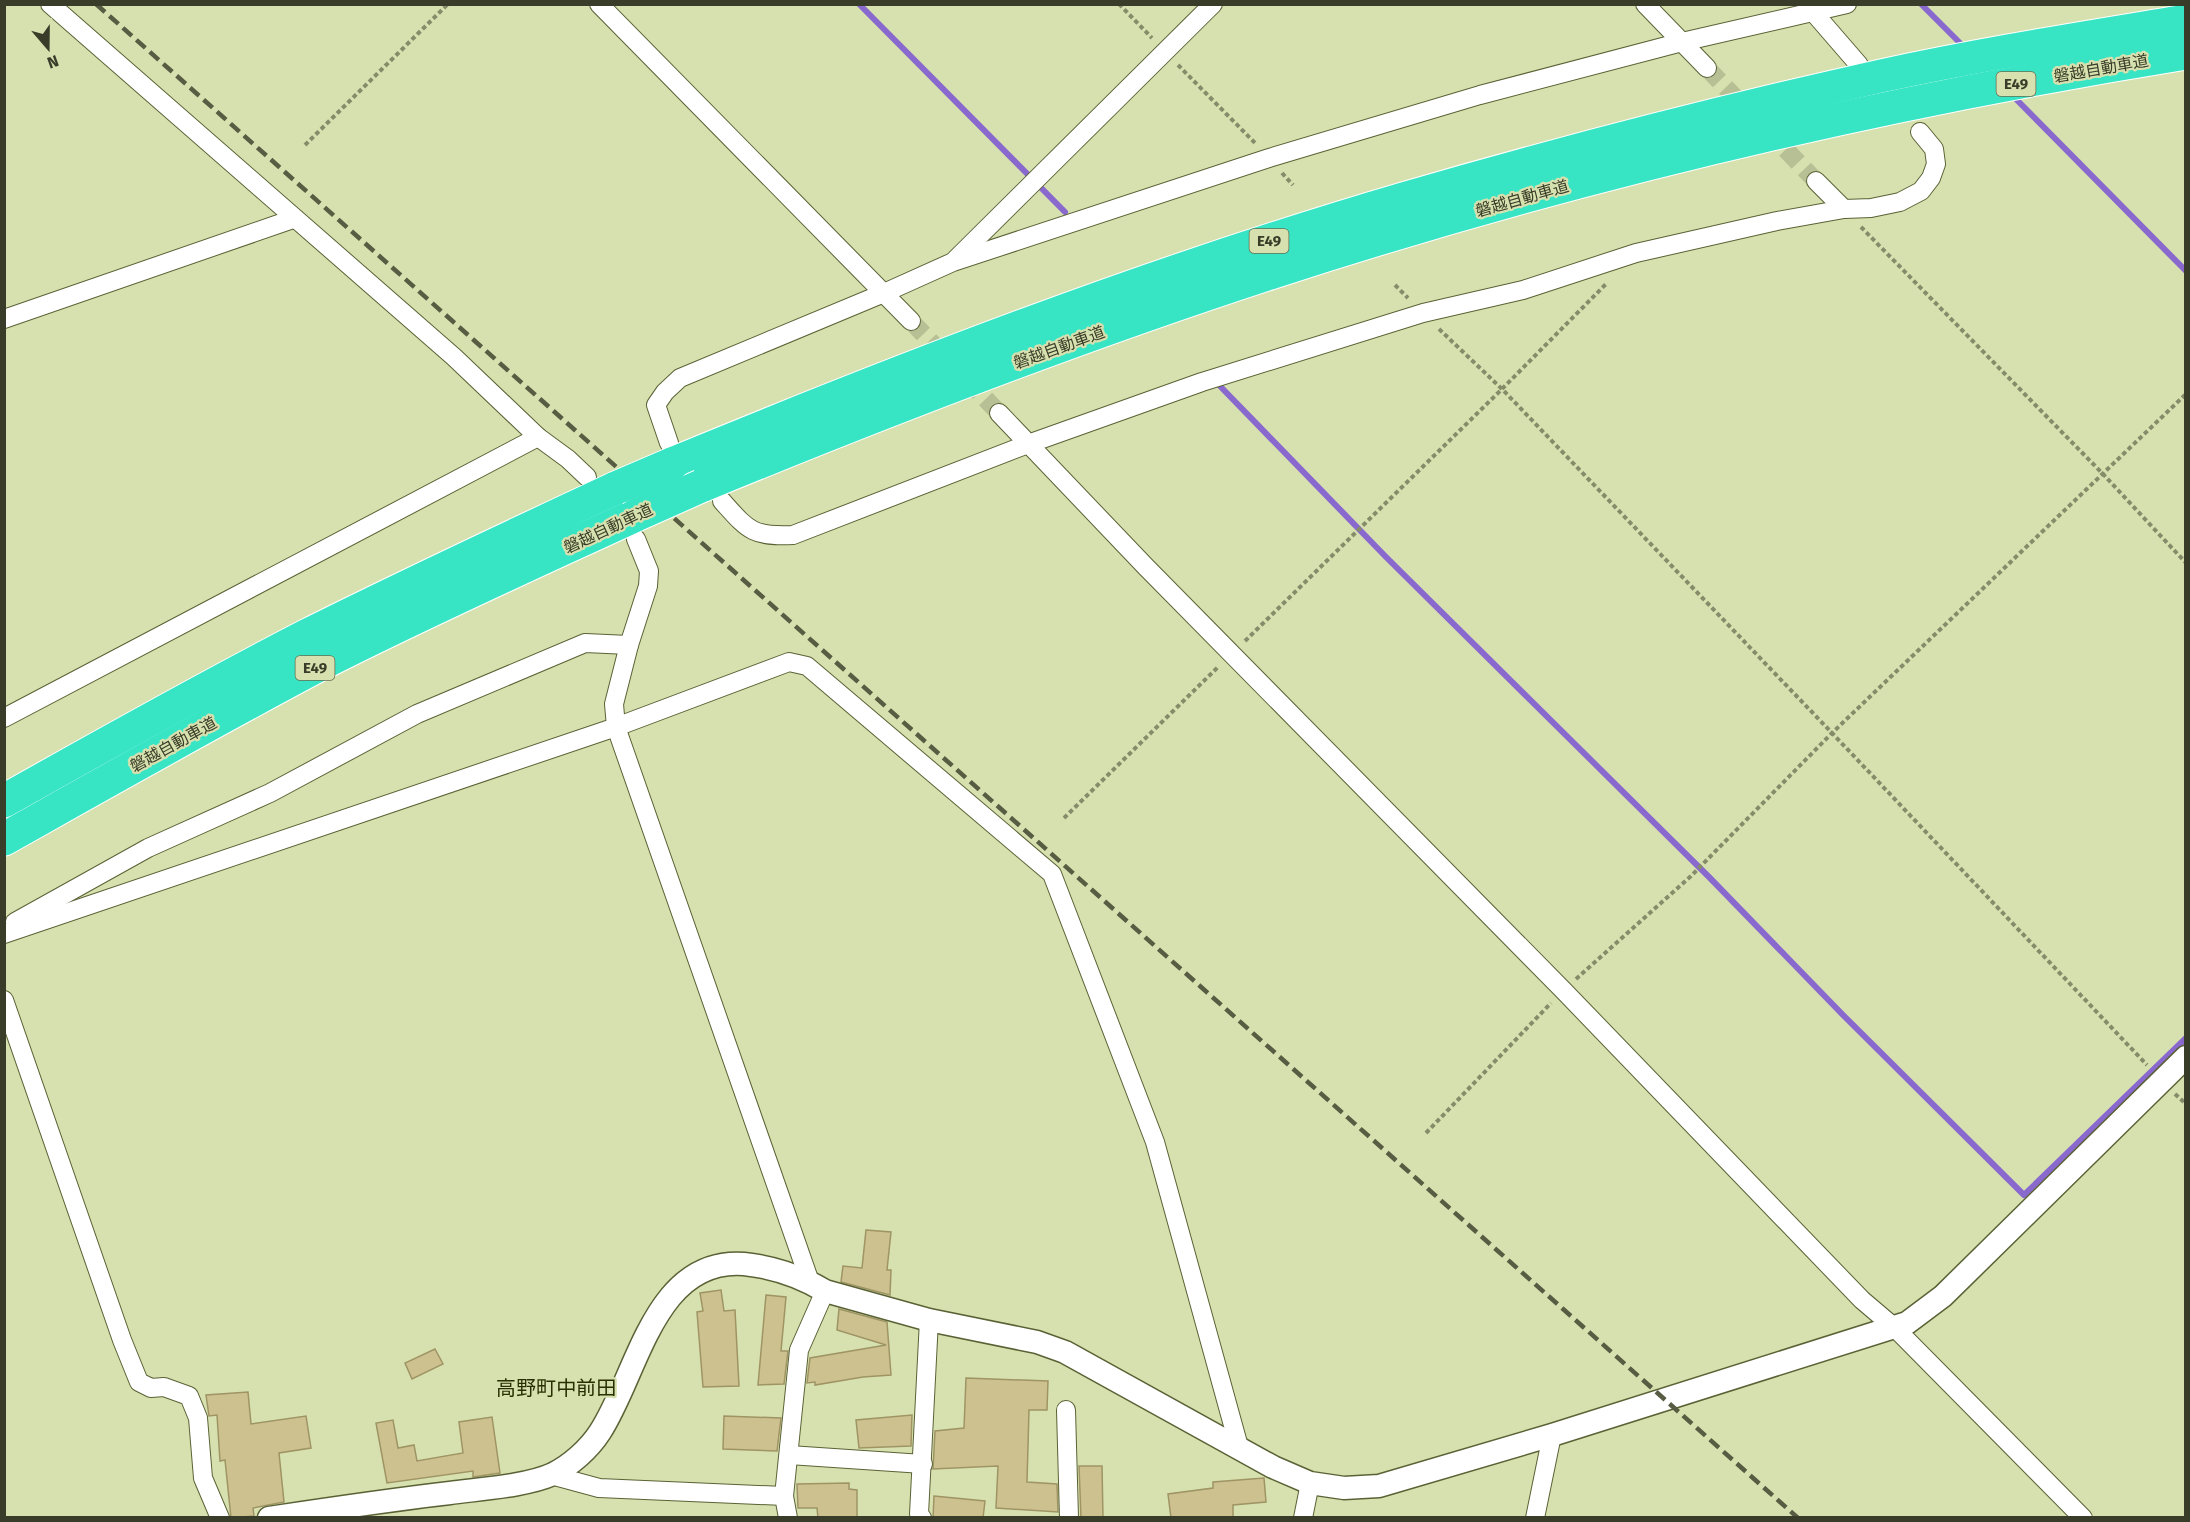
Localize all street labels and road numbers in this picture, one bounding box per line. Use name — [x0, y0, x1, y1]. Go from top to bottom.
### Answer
street label: 磐越自動車道 — [2052, 51, 2150, 86]
road number: E49 — [1996, 72, 2036, 96]
street label: 磐越自動車道 — [1473, 176, 1571, 221]
road number: E49 — [1250, 229, 1288, 253]
street label: 磐越自動車道 — [1011, 322, 1108, 373]
street label: 磐越自動車道 — [561, 500, 656, 557]
road number: E49 — [296, 656, 334, 680]
street label: 磐越自動車道 — [127, 713, 220, 776]

